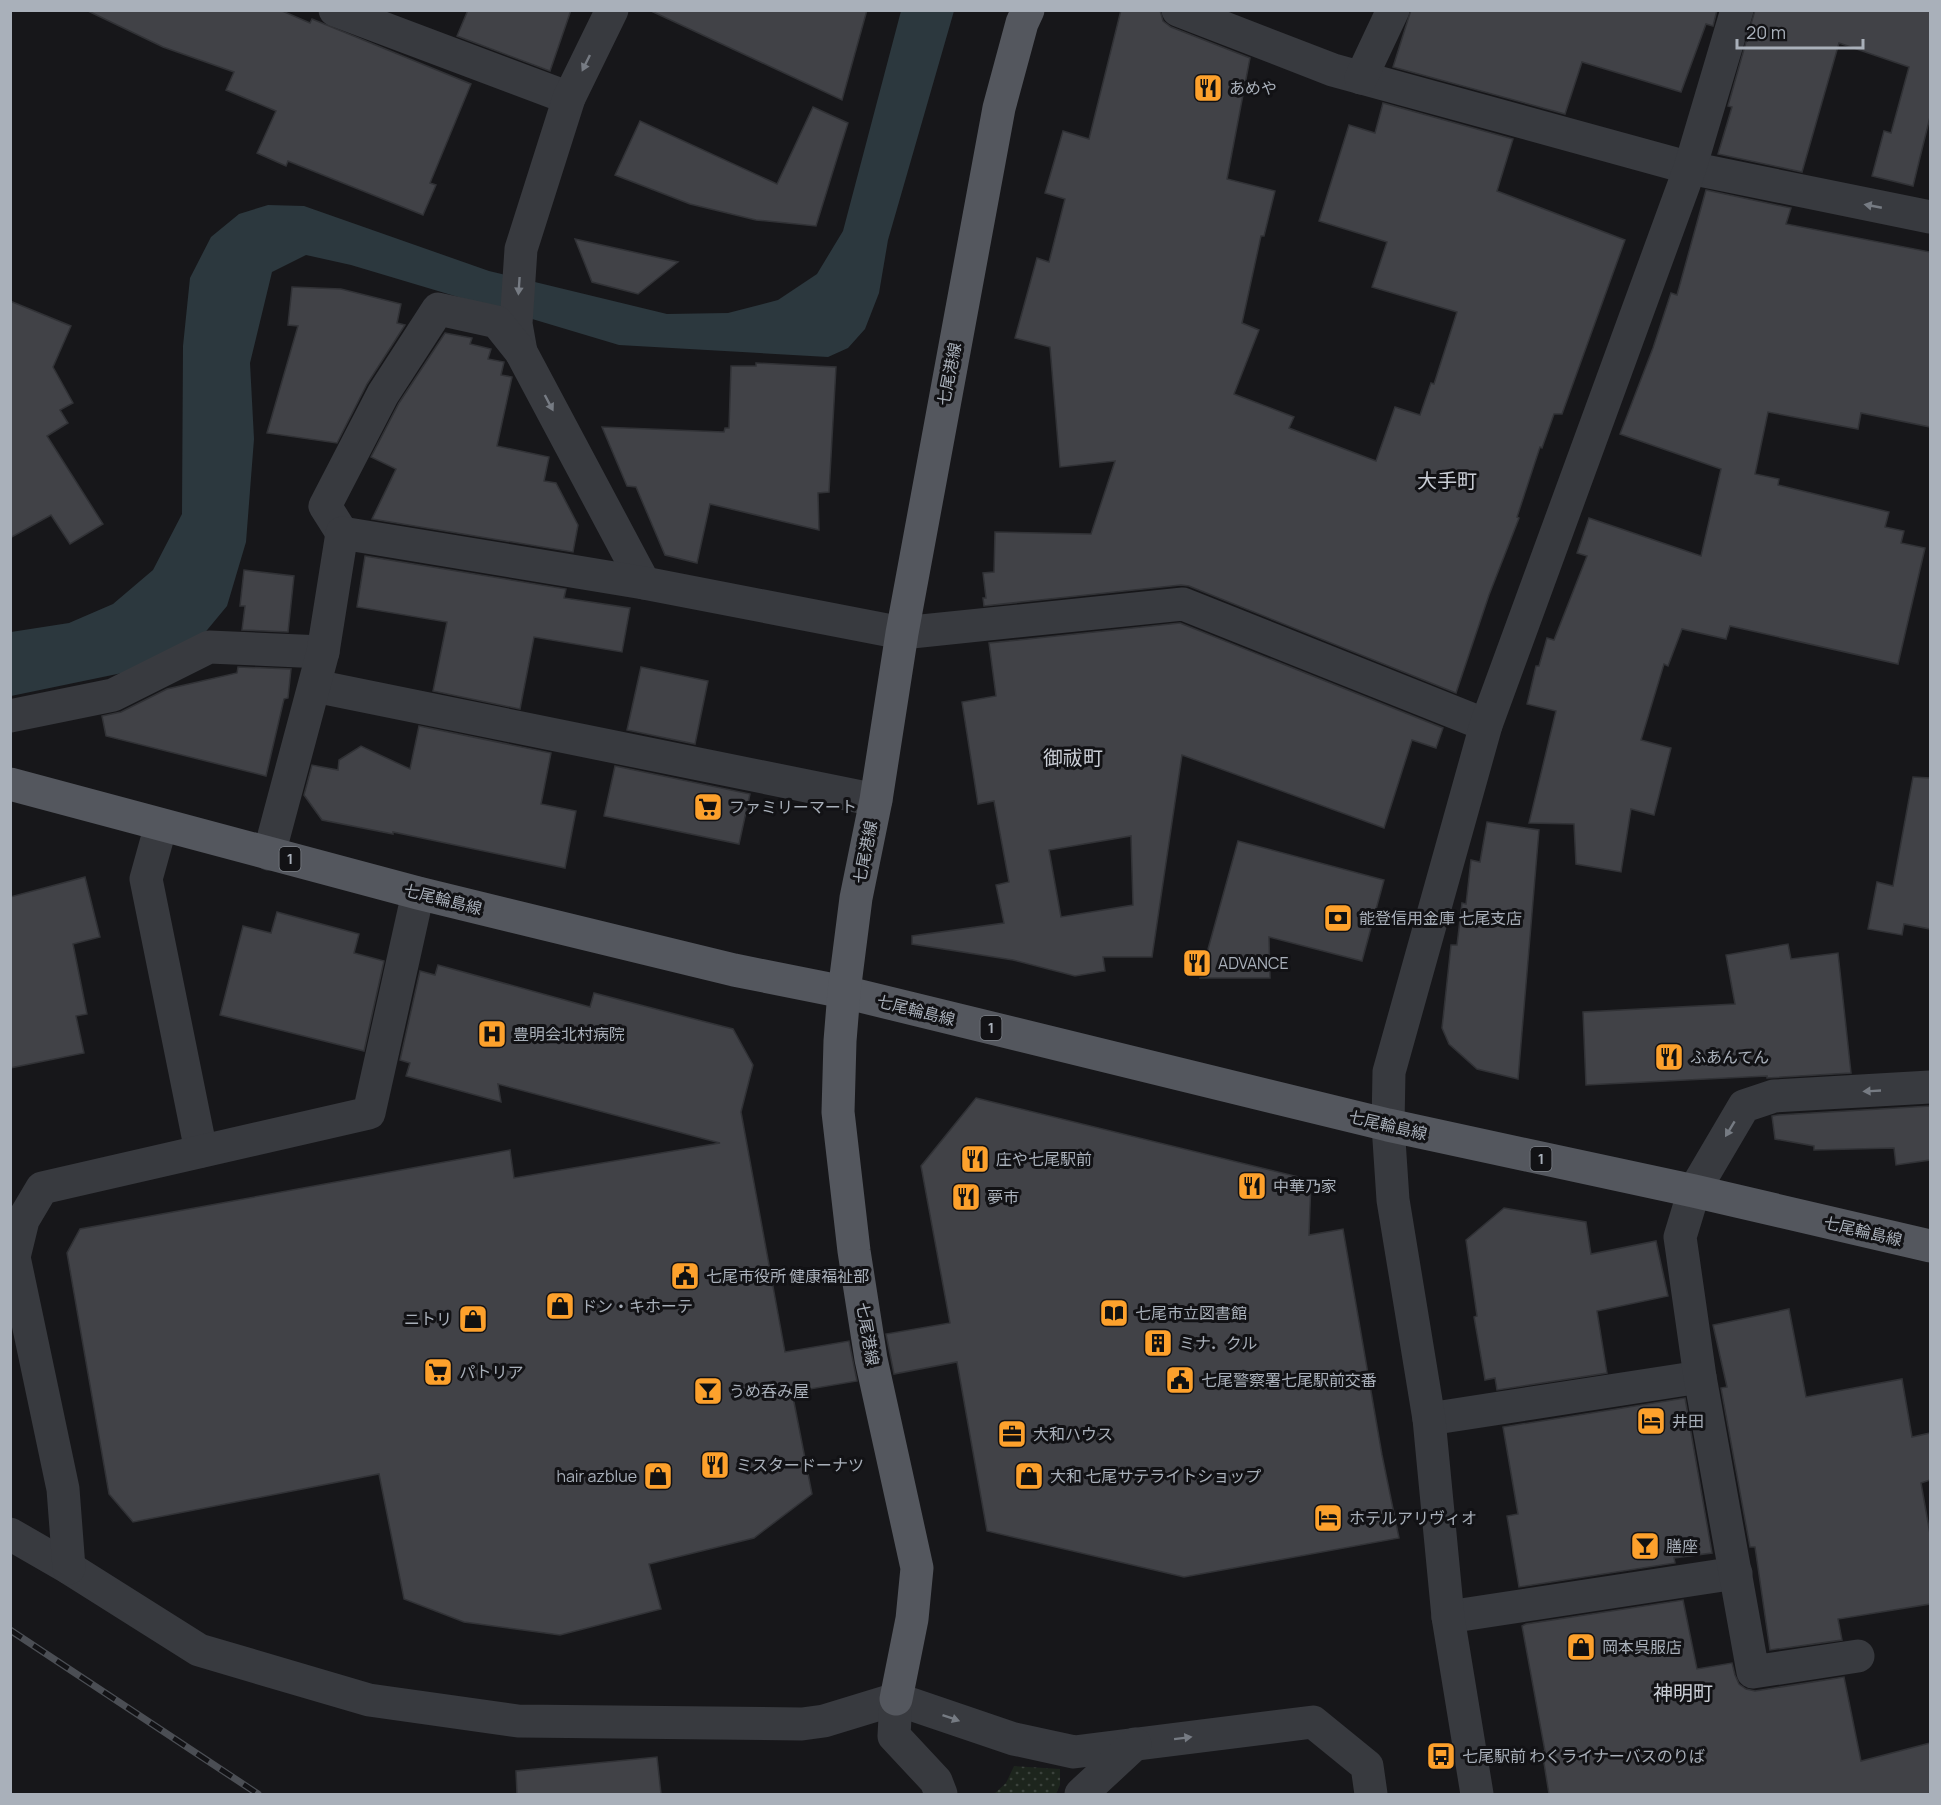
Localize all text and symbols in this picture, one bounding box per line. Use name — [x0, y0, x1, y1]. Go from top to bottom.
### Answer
scale bar — [1737, 12, 1863, 50]
text: 20 m — [1746, 20, 1786, 44]
one-way arrow — [582, 55, 591, 72]
restaurant icon: あめや — [1192, 72, 1224, 104]
place label: あめや — [1229, 77, 1277, 99]
one-way arrow — [1864, 200, 1882, 210]
one-way arrow — [514, 277, 523, 296]
street label: 七尾港線 — [932, 340, 966, 408]
one-way arrow — [544, 395, 554, 412]
district label: 大手町 — [1417, 467, 1477, 494]
district label: 御祓町 — [1043, 744, 1103, 771]
supermarket icon: ファミリーマート — [692, 791, 724, 823]
place label: ファミリーマート — [729, 796, 857, 818]
street label: 七尾港線 — [848, 818, 882, 886]
road number: 1 — [280, 847, 300, 871]
street label: 七尾輪島線 — [402, 879, 484, 919]
bank icon: 能登信用金庫 七尾支店 — [1322, 902, 1354, 934]
place label: 能登信用金庫 七尾支店 — [1359, 907, 1522, 929]
restaurant icon: ADVANCE — [1181, 947, 1213, 979]
place label: ADVANCE — [1218, 952, 1289, 974]
street label: 七尾輪島線 — [875, 990, 957, 1030]
road number: 1 — [980, 1016, 1002, 1040]
hospital icon: 豊明会北村病院 — [476, 1018, 508, 1050]
place label: 豊明会北村病院 — [513, 1023, 625, 1045]
restaurant icon: ふあんてん — [1653, 1041, 1685, 1073]
place label: ふあんてん — [1690, 1046, 1769, 1068]
one-way arrow — [1863, 1086, 1882, 1095]
street label: 七尾輪島線 — [1347, 1105, 1429, 1145]
one-way arrow — [1725, 1121, 1736, 1137]
restaurant icon: 庄や七尾駅前 — [959, 1143, 991, 1175]
road number: 1 — [1530, 1147, 1552, 1171]
place label: 庄や七尾駅前 — [996, 1148, 1092, 1170]
restaurant icon: 中華乃家 — [1236, 1170, 1268, 1202]
place label: 中華乃家 — [1273, 1175, 1337, 1197]
restaurant icon: 夢市 — [950, 1181, 982, 1213]
place label: 夢市 — [987, 1186, 1019, 1208]
street label: 七尾輪島線 — [1822, 1211, 1904, 1251]
public building icon: 七尾市役所 健康福祉部 — [669, 1260, 701, 1292]
place label: 七尾市役所 健康福祉部 — [706, 1265, 869, 1287]
shop icon: ドン・キホーテ — [544, 1290, 576, 1322]
place label: ドン・キホーテ — [581, 1295, 693, 1317]
library icon: 七尾市立図書館 — [1098, 1297, 1130, 1329]
street label: 七尾港線 — [852, 1301, 884, 1367]
place label: 七尾市立図書館 — [1135, 1302, 1247, 1324]
shop icon: ニトリ — [457, 1303, 489, 1335]
place label: ニトリ — [404, 1308, 452, 1330]
building icon: ミナ．クル — [1142, 1327, 1174, 1359]
place label: ミナ．クル — [1179, 1332, 1257, 1354]
supermarket icon: パトリア — [422, 1356, 454, 1388]
place label: パトリア — [459, 1361, 523, 1383]
public building icon: 七尾警察署七尾駅前交番 — [1164, 1364, 1196, 1396]
place label: 七尾警察署七尾駅前交番 — [1201, 1369, 1377, 1391]
bar icon: うめ呑み屋 — [692, 1375, 724, 1407]
place label: うめ呑み屋 — [729, 1380, 809, 1402]
hotel icon: 井田 — [1635, 1405, 1667, 1437]
place label: 井田 — [1672, 1410, 1704, 1432]
office icon: 大和ハウス — [996, 1418, 1028, 1450]
place label: 大和ハウス — [1033, 1423, 1113, 1445]
restaurant icon: ミスタードーナツ — [699, 1449, 731, 1481]
place label: ミスタードーナツ — [736, 1454, 864, 1476]
shop icon: hair azblue — [642, 1460, 674, 1492]
shop icon: 大和 七尾サテライトショップ — [1013, 1460, 1045, 1492]
place label: hair azblue — [556, 1465, 637, 1487]
place label: 大和 七尾サテライトショップ — [1050, 1465, 1261, 1487]
hotel icon: ホテルアリヴィオ — [1312, 1502, 1344, 1534]
place label: ホテルアリヴィオ — [1349, 1507, 1477, 1529]
bar icon: 膳座 — [1629, 1530, 1661, 1562]
place label: 膳座 — [1666, 1535, 1698, 1557]
shop icon: 岡本呉服店 — [1565, 1631, 1597, 1663]
place label: 岡本呉服店 — [1602, 1636, 1682, 1658]
district label: 神明町 — [1653, 1679, 1713, 1706]
one-way arrow — [942, 1713, 960, 1723]
one-way arrow — [1173, 1734, 1192, 1743]
bus stop icon: 七尾駅前 わくライナーバスのりば — [1425, 1740, 1457, 1772]
place label: 七尾駅前 わくライナーバスのりば — [1462, 1745, 1705, 1767]

